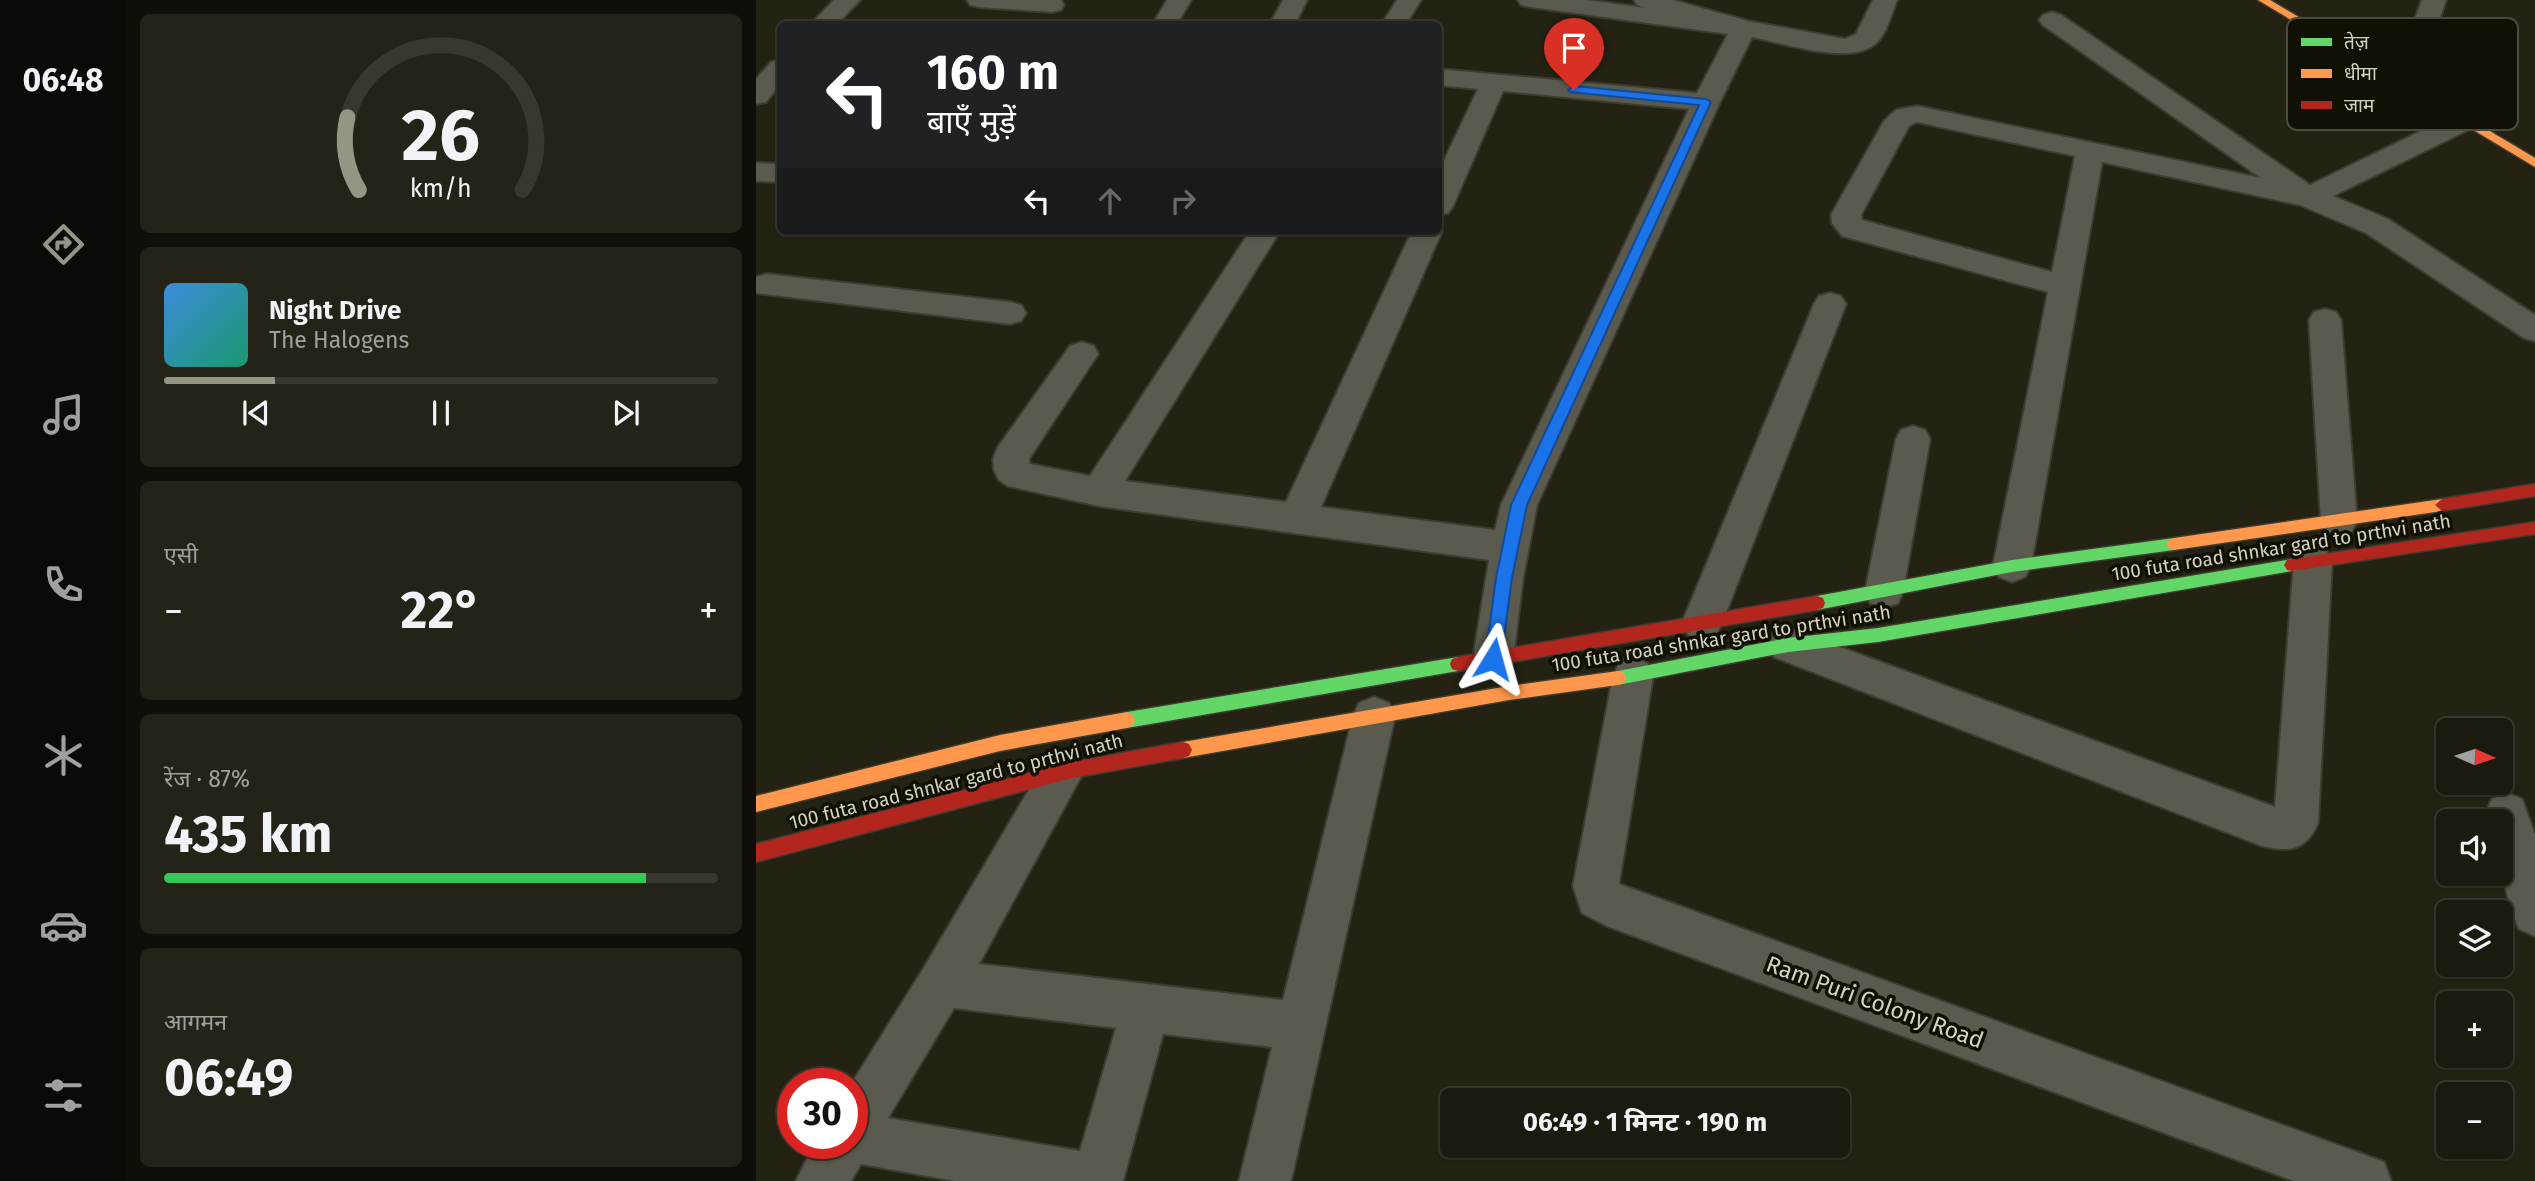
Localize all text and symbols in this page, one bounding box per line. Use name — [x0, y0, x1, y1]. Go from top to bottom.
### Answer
pin — [1544, 18, 1604, 90]
legend — [2287, 18, 2518, 130]
icon: arrive — [1555, 29, 1593, 67]
text: तेज़ — [2344, 31, 2370, 54]
text: 160 m — [927, 43, 1059, 102]
icon: left — [812, 49, 903, 140]
text: 06:48 — [23, 61, 103, 99]
text: धीमा — [2344, 62, 2378, 85]
text: 26 — [402, 92, 480, 179]
text: जाम — [2344, 94, 2375, 117]
text: बाएँ मुड़ें — [927, 103, 1016, 141]
text: km/h — [410, 174, 472, 204]
icon: left — [1018, 182, 1056, 220]
icon: ahead — [1091, 182, 1129, 220]
icon: right — [1164, 182, 1202, 220]
icon: directions — [39, 220, 88, 269]
text: Night Drive — [269, 295, 401, 326]
text: The Halogens — [269, 326, 409, 354]
icon: music — [39, 390, 88, 439]
icon: previous — [237, 394, 275, 432]
icon: pause — [422, 394, 460, 432]
icon: next — [607, 394, 645, 432]
street label: 100 futa road shnkar gard to prthvi nath — [2110, 509, 2452, 586]
text: एसी — [164, 541, 198, 569]
icon: phone — [39, 560, 88, 609]
text: 22° — [401, 579, 481, 642]
text: − — [164, 588, 183, 634]
text: + — [699, 588, 718, 634]
street label: 100 futa road shnkar gard to prthvi nath — [1550, 600, 1892, 677]
position arrow — [1456, 622, 1530, 696]
north arrow — [2436, 718, 2513, 794]
map controls — [2436, 718, 2513, 1159]
street label: 100 futa road shnkar gard to prthvi nath — [787, 729, 1125, 834]
icon: climate — [39, 731, 88, 780]
text: रेंज · 87% — [164, 765, 250, 793]
text: 435 km — [164, 803, 332, 866]
button: sound — [2436, 809, 2513, 886]
button: layers — [2436, 900, 2513, 977]
icon: car — [39, 901, 88, 950]
street label: Ram Puri Colony Road — [1762, 950, 1988, 1054]
button: + — [2436, 991, 2513, 1068]
text: आगमन — [164, 1008, 227, 1036]
text: 06:49 — [164, 1046, 293, 1109]
speed limit sign: 30 — [777, 1068, 868, 1159]
icon: filters — [39, 1071, 88, 1120]
button: − — [2436, 1082, 2513, 1159]
text: 06:49 · 1 मिनट · 190 m — [1523, 1107, 1767, 1138]

